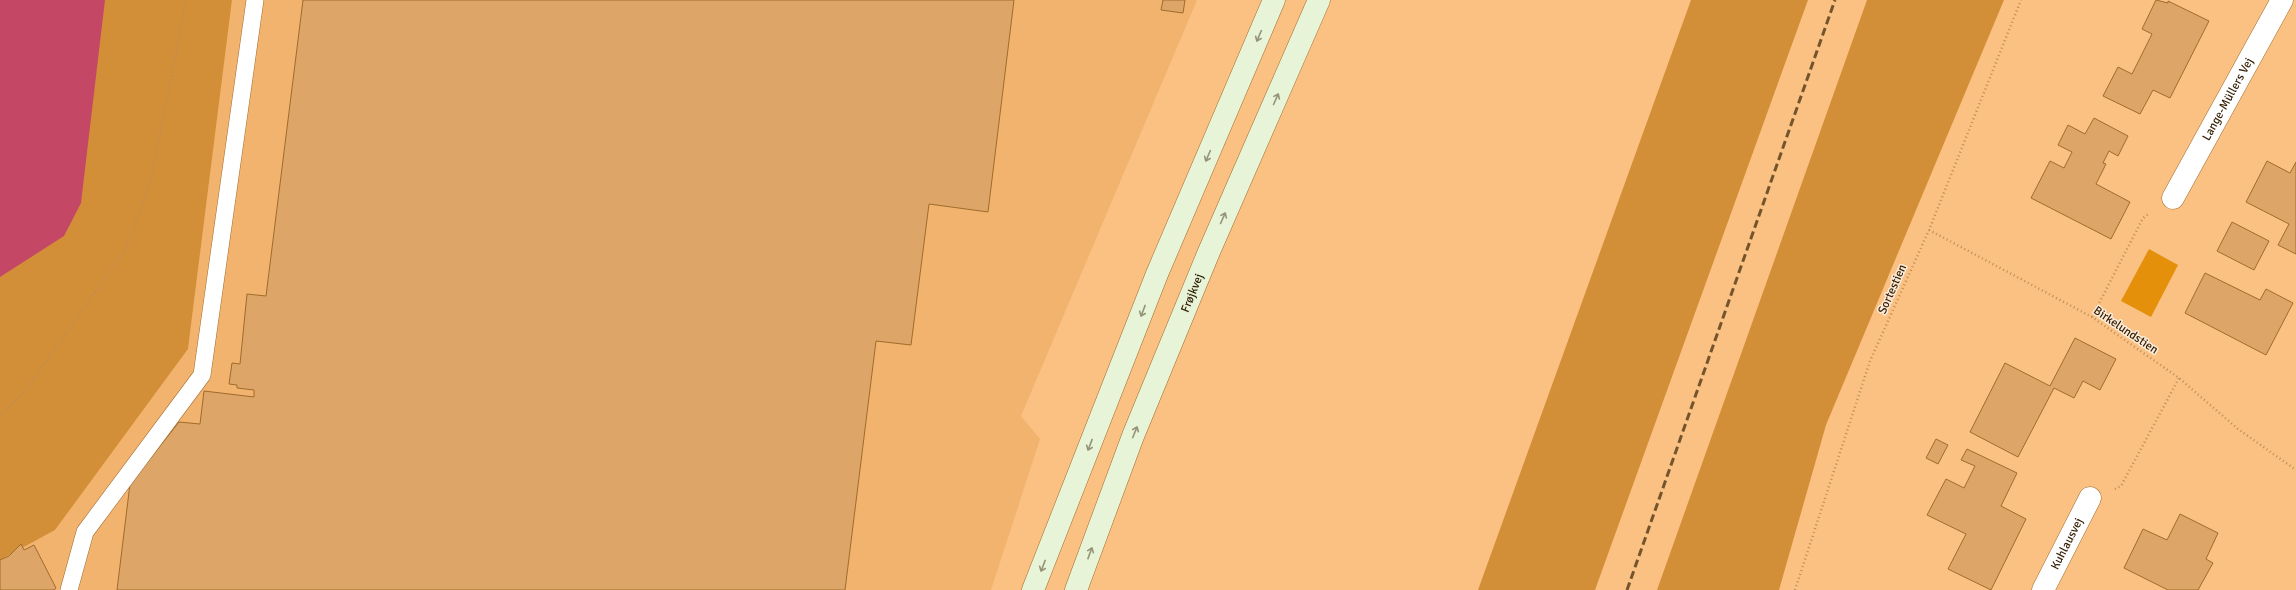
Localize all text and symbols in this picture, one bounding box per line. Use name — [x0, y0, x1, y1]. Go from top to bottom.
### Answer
one-way arrow — [1254, 29, 1262, 41]
street label: Lange-Müllers Vej — [2199, 55, 2257, 143]
one-way arrow — [1273, 93, 1280, 105]
one-way arrow — [1204, 149, 1211, 161]
one-way arrow — [1220, 212, 1228, 224]
street label: Sortestien — [1875, 262, 1910, 316]
street label: Frøjkvej — [1178, 271, 1207, 315]
street label: Birkelundstien — [2090, 303, 2161, 358]
one-way arrow — [1139, 304, 1146, 316]
one-way arrow — [1132, 426, 1140, 438]
one-way arrow — [1086, 438, 1094, 450]
street label: Kuhlausvej — [2048, 515, 2087, 572]
one-way arrow — [1086, 548, 1094, 560]
one-way arrow — [1038, 559, 1046, 571]

